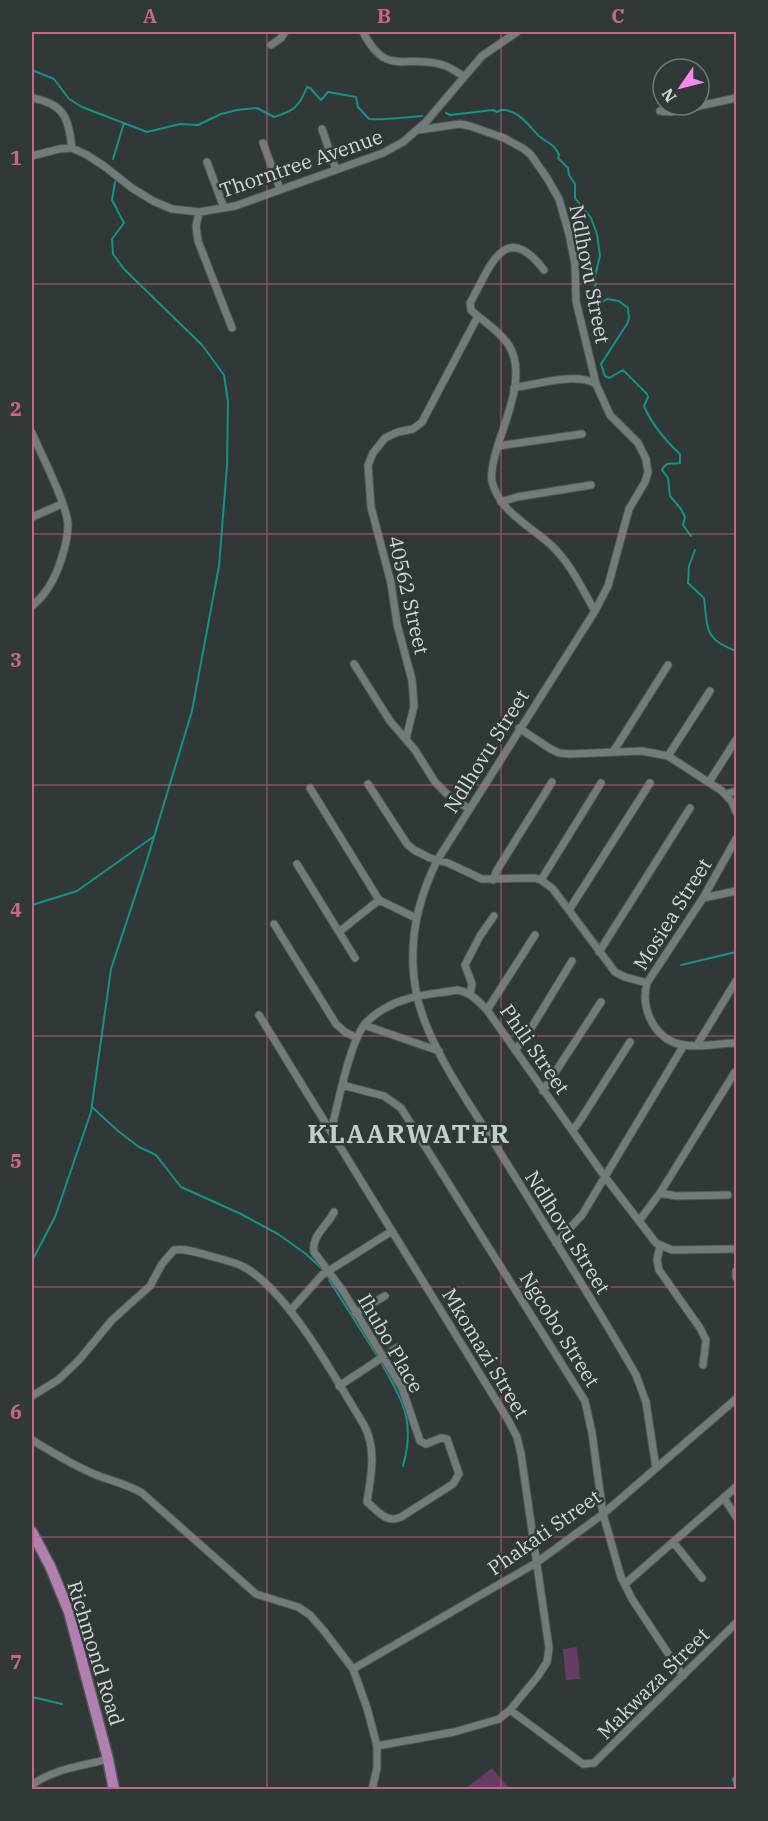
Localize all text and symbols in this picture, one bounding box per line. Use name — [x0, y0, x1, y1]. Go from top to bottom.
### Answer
text: A — [143, 2, 157, 29]
text: B — [377, 2, 391, 29]
text: C — [611, 2, 625, 29]
north arrow — [651, 57, 711, 117]
text: N — [657, 85, 681, 107]
street label: Thorntree Avenue — [216, 122, 386, 204]
text: 1 — [10, 144, 22, 171]
street label: Ndlhovu Street — [563, 202, 617, 346]
text: 2 — [10, 395, 22, 422]
street label: 40562 Street — [382, 533, 436, 657]
text: 3 — [10, 646, 22, 673]
street label: Ndlhovu Street — [437, 684, 535, 818]
street label: Mosiea Street — [627, 853, 717, 975]
text: 4 — [10, 896, 22, 923]
street label: Phili Street — [494, 998, 576, 1100]
district label: KLAARWATER — [307, 1116, 511, 1150]
text: 5 — [10, 1147, 22, 1174]
street label: Ndlhovu Street — [519, 1165, 617, 1299]
street label: Ngcobo Street — [514, 1266, 606, 1392]
street label: Mkomazi Street — [436, 1283, 536, 1423]
street label: Ihubo Place — [352, 1289, 430, 1397]
text: 6 — [10, 1398, 22, 1425]
street label: Phakati Street — [482, 1483, 606, 1581]
street label: Richmond Road — [61, 1577, 131, 1729]
street label: Makwaza Street — [591, 1621, 715, 1745]
text: 7 — [10, 1648, 22, 1675]

